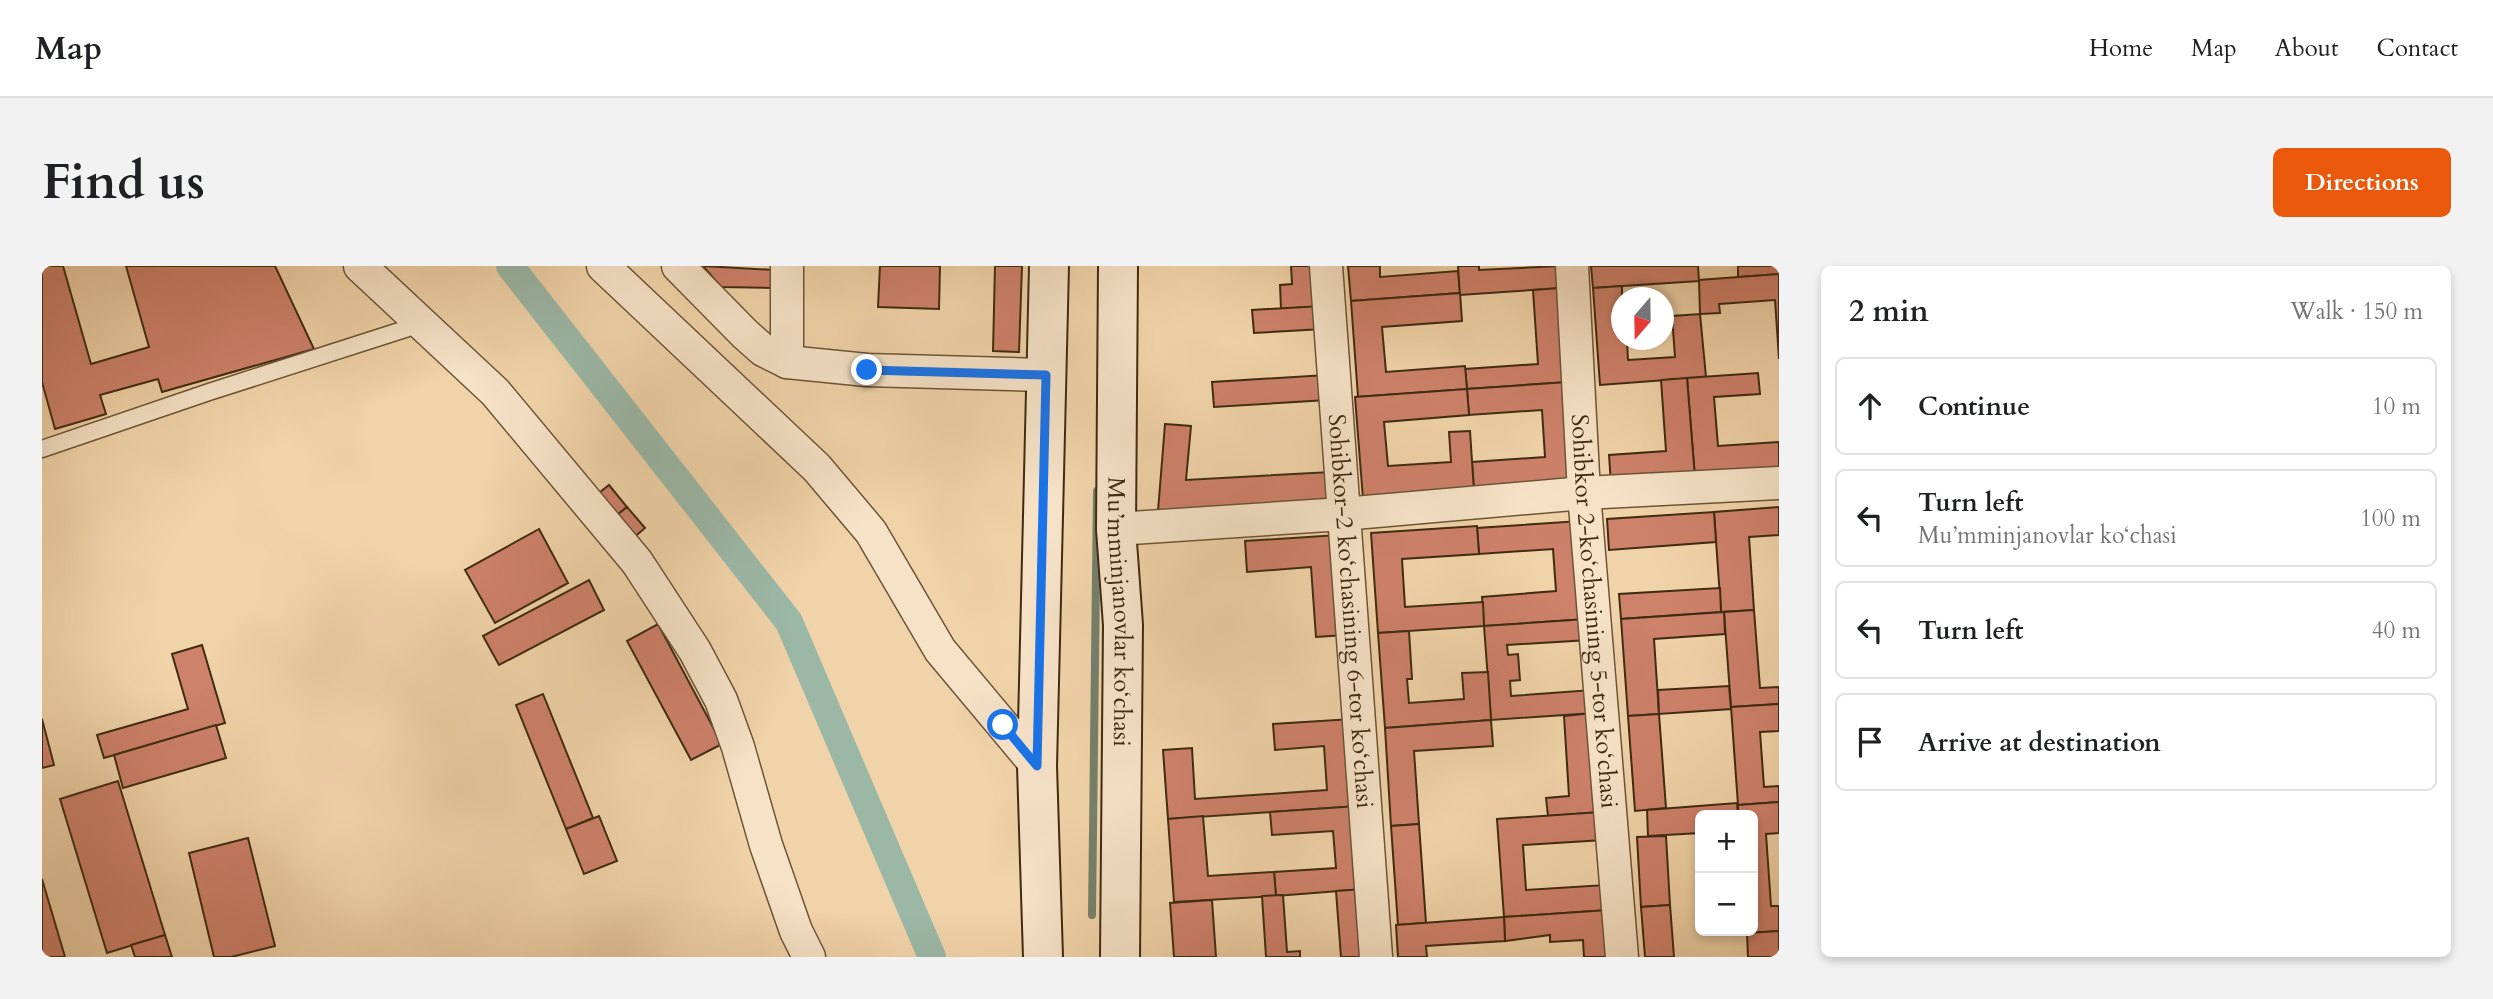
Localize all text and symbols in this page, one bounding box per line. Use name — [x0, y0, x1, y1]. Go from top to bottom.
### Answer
text: Map — [35, 26, 102, 71]
text: Home — [2089, 32, 2153, 65]
text: Map — [2191, 32, 2237, 65]
text: About — [2275, 32, 2339, 65]
text: Contact — [2377, 32, 2458, 65]
button: Directions — [2273, 148, 2451, 217]
text: Find us — [42, 149, 205, 216]
north arrow — [1611, 287, 1674, 350]
text: 2 min — [1849, 291, 1929, 332]
text: Walk · 150 m — [2290, 296, 2423, 327]
route end — [851, 354, 882, 385]
icon: ahead — [1851, 387, 1889, 425]
text: Continue — [1918, 389, 2030, 424]
text: 10 m — [2372, 391, 2421, 422]
street label: Sohibkor-2 ko‘chasining 6-tor ko‘chasi — [1320, 413, 1381, 810]
street label: Sohibkor 2-ko‘chasining 5-tor ko‘chasi — [1563, 413, 1626, 810]
street label: Mu’mminjanovlar ko‘chasi — [1099, 477, 1139, 747]
text: Turn left — [1918, 485, 2023, 520]
icon: left — [1851, 499, 1889, 537]
text: 100 m — [2360, 503, 2421, 534]
text: Mu’mminjanovlar ko‘chasi — [1918, 520, 2177, 551]
icon: left — [1851, 611, 1889, 649]
text: Turn left — [1918, 613, 2023, 648]
text: 40 m — [2372, 615, 2421, 646]
route start — [987, 709, 1018, 740]
icon: arrive — [1851, 723, 1889, 761]
text: Arrive at destination — [1918, 725, 2161, 760]
map controls — [1695, 810, 1758, 936]
button: + — [1695, 810, 1758, 873]
button: − — [1695, 873, 1758, 936]

